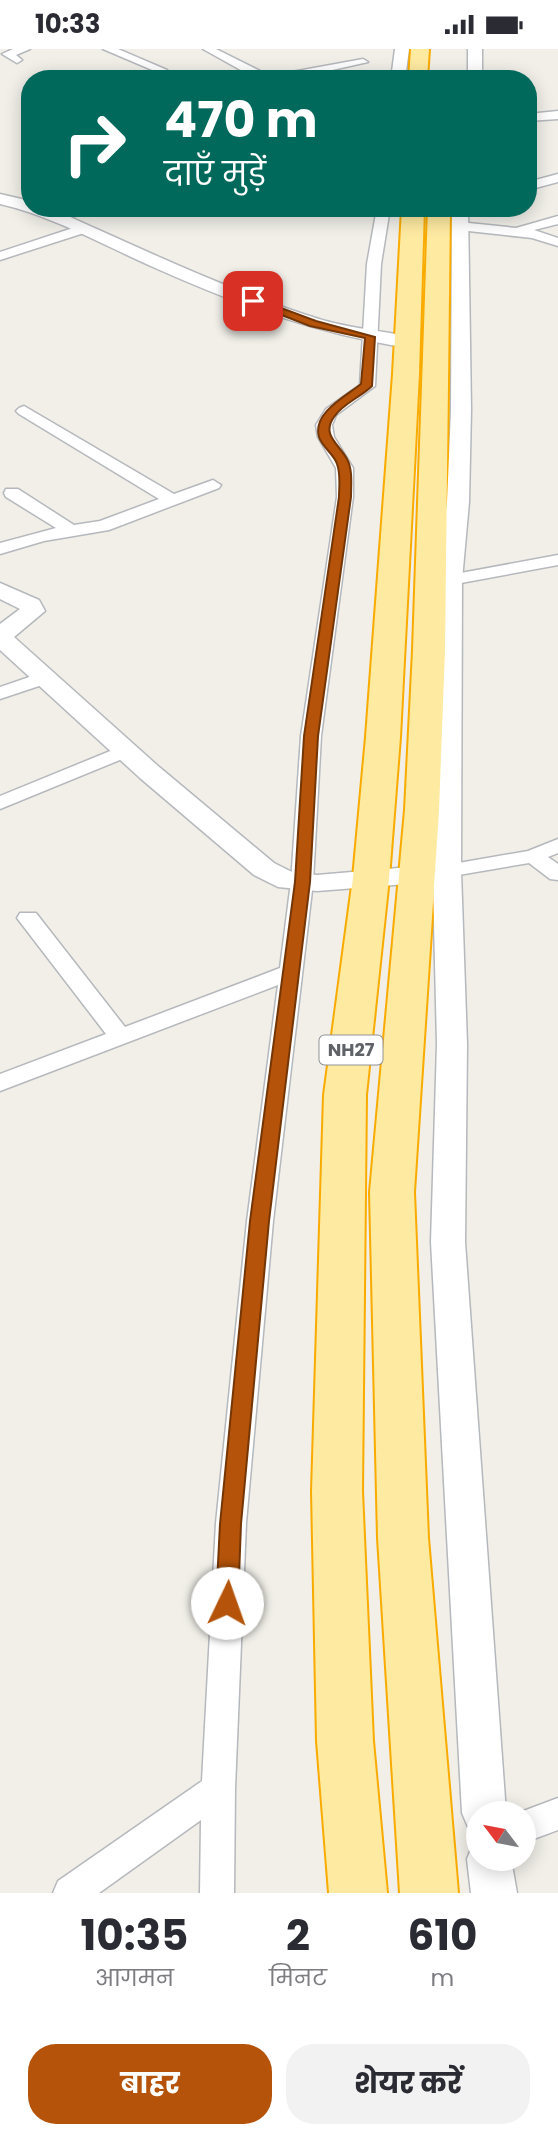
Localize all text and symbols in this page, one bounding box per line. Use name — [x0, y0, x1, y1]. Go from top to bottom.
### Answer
text: 10:33 — [35, 6, 101, 42]
text: 470 m — [164, 86, 318, 154]
icon: right — [49, 98, 140, 189]
text: दाएँ मुड़ें — [164, 151, 266, 196]
pin — [223, 271, 283, 331]
icon: arrive — [234, 282, 272, 320]
road number: NH27 — [320, 1035, 382, 1065]
position arrow — [190, 1566, 264, 1640]
north arrow — [466, 1801, 536, 1871]
map controls — [466, 1801, 536, 1871]
text: 10:35 — [81, 1906, 188, 1965]
text: 2 — [286, 1906, 310, 1965]
text: 610 — [407, 1906, 477, 1965]
text: आगमन — [95, 1962, 174, 1994]
text: मिनट — [269, 1962, 327, 1994]
text: m — [431, 1962, 454, 1994]
button: बाहर — [28, 2044, 272, 2124]
button: शेयर करें — [286, 2044, 530, 2124]

